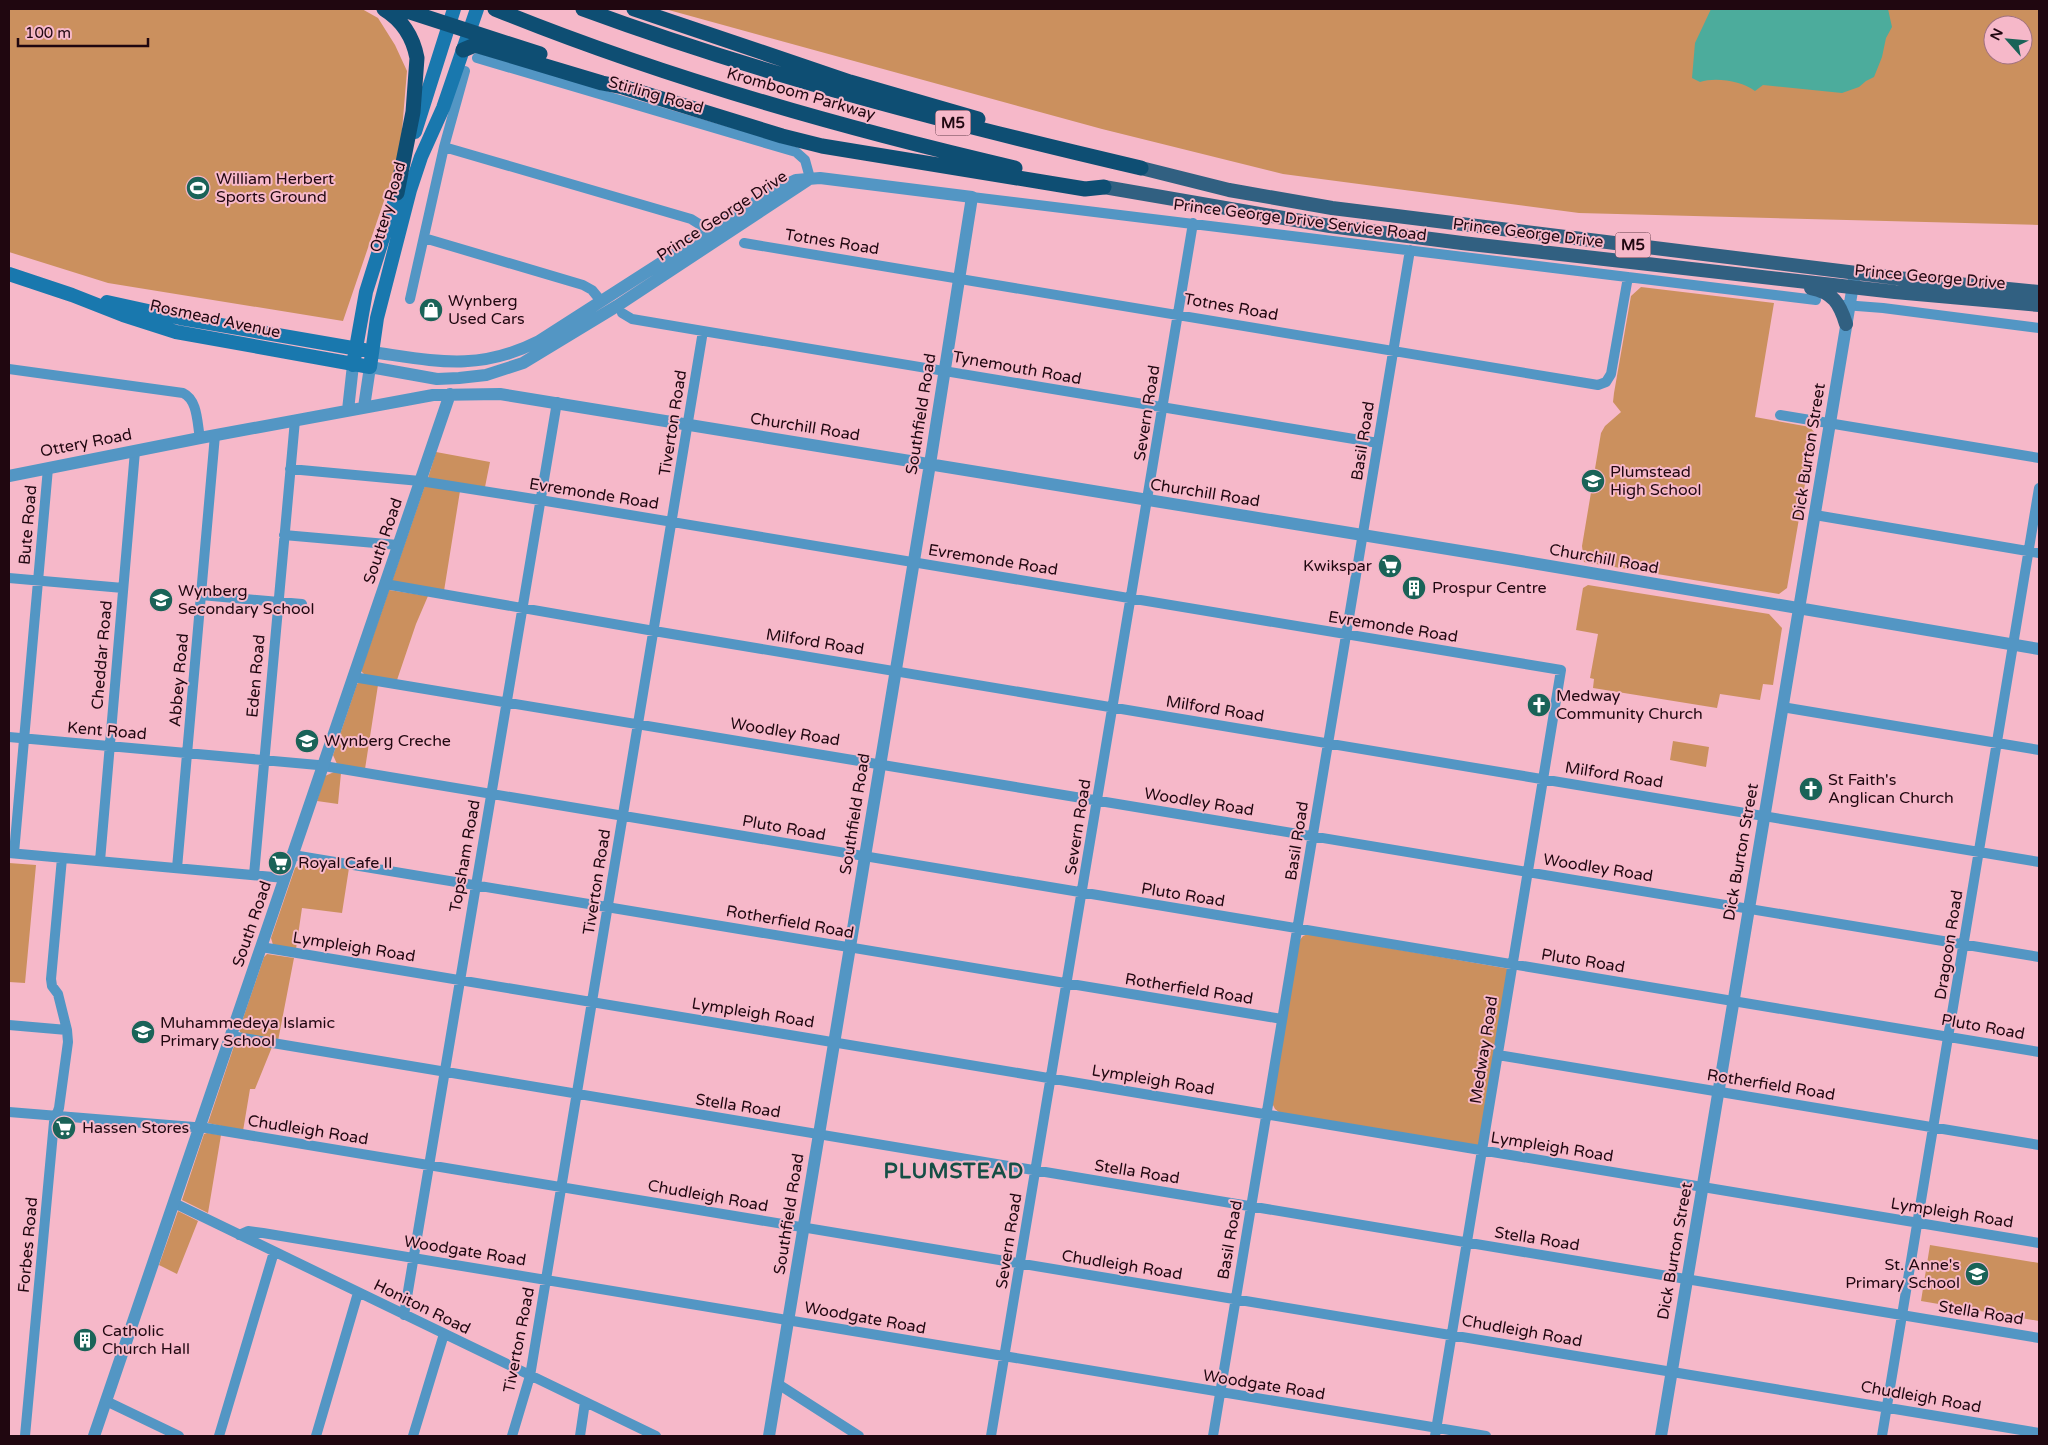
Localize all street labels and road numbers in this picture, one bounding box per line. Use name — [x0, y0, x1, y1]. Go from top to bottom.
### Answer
street label: Kromboom Parkway — [724, 63, 878, 125]
street label: Stirling Road — [606, 72, 706, 118]
road number: M5 — [936, 110, 970, 136]
street label: Ottery Road — [366, 159, 410, 255]
street label: Prince George Drive — [653, 166, 791, 266]
street label: Prince George Drive Service Road — [1172, 195, 1428, 245]
street label: Prince George Drive — [1452, 214, 1604, 252]
street label: Totnes Road — [783, 225, 881, 259]
road number: M5 — [1616, 232, 1650, 258]
street label: Prince George Drive — [1854, 260, 2006, 294]
street label: Totnes Road — [1182, 289, 1280, 325]
street label: Rosmead Avenue — [148, 295, 282, 343]
street label: Tynemouth Road — [951, 347, 1083, 389]
street label: Southfield Road — [902, 352, 940, 476]
street label: Severn Road — [1130, 364, 1164, 462]
street label: Tiverton Road — [655, 369, 691, 477]
street label: Dick Burton Street — [1788, 382, 1830, 522]
street label: Basil Road — [1347, 400, 1379, 482]
street label: Churchill Road — [749, 408, 861, 446]
street label: Ottery Road — [38, 424, 134, 462]
street label: Evremonde Road — [528, 474, 660, 514]
street label: Churchill Road — [1149, 474, 1261, 512]
street label: Bute Road — [15, 484, 41, 566]
street label: South Road — [359, 495, 407, 587]
street label: Evremonde Road — [927, 540, 1059, 580]
street label: Churchill Road — [1548, 540, 1660, 578]
street label: Cheddar Road — [87, 600, 117, 710]
street label: Evremonde Road — [1327, 607, 1459, 647]
street label: Milford Road — [765, 624, 865, 660]
street label: Abbey Road — [165, 632, 193, 728]
street label: Eden Road — [242, 634, 270, 718]
street label: Milford Road — [1165, 691, 1265, 727]
street label: Woodley Road — [729, 713, 841, 751]
street label: Kent Road — [66, 718, 148, 744]
street label: Southfield Road — [836, 752, 874, 876]
street label: Milford Road — [1564, 757, 1664, 793]
street label: Severn Road — [1061, 778, 1095, 876]
street label: Dick Burton Street — [1719, 782, 1763, 922]
street label: Woodley Road — [1143, 783, 1255, 821]
street label: Topsham Road — [445, 798, 485, 914]
street label: Basil Road — [1281, 800, 1313, 882]
street label: Pluto Road — [741, 811, 827, 845]
street label: Tiverton Road — [579, 828, 615, 936]
street label: Woodley Road — [1542, 849, 1654, 887]
street label: South Road — [228, 878, 276, 970]
street label: Pluto Road — [1140, 879, 1226, 911]
street label: Dragoon Road — [1930, 889, 1968, 1001]
street label: Rotherfield Road — [724, 901, 856, 943]
street label: Lympleigh Road — [291, 927, 417, 967]
street label: Pluto Road — [1540, 945, 1626, 977]
street label: Rotherfield Road — [1123, 969, 1255, 1009]
street label: Lympleigh Road — [690, 993, 816, 1033]
street label: Medway Road — [1466, 995, 1502, 1105]
street label: Pluto Road — [1940, 1010, 2026, 1044]
street label: Lympleigh Road — [1090, 1060, 1216, 1100]
street label: Rotherfield Road — [1705, 1065, 1837, 1105]
street label: Stella Road — [694, 1089, 782, 1123]
street label: Chudleigh Road — [246, 1111, 370, 1149]
street label: Lympleigh Road — [1489, 1127, 1615, 1167]
street label: Southfield Road — [770, 1152, 808, 1276]
street label: Stella Road — [1093, 1155, 1181, 1189]
street label: Chudleigh Road — [646, 1176, 770, 1216]
street label: Dick Burton Street — [1653, 1181, 1697, 1321]
street label: Severn Road — [992, 1192, 1026, 1290]
street label: Lympleigh Road — [1889, 1193, 2015, 1233]
street label: Forbes Road — [14, 1196, 42, 1294]
street label: Basil Road — [1213, 1199, 1247, 1281]
street label: Stella Road — [1493, 1222, 1581, 1256]
street label: Woodgate Road — [403, 1231, 527, 1271]
street label: Chudleigh Road — [1060, 1246, 1184, 1284]
street label: Honiton Road — [370, 1275, 474, 1339]
street label: Tiverton Road — [499, 1286, 539, 1394]
street label: Stella Road — [1937, 1296, 2025, 1330]
street label: Woodgate Road — [803, 1297, 927, 1339]
street label: Chudleigh Road — [1460, 1311, 1584, 1351]
street label: Woodgate Road — [1202, 1365, 1326, 1405]
street label: Chudleigh Road — [1859, 1377, 1983, 1417]

